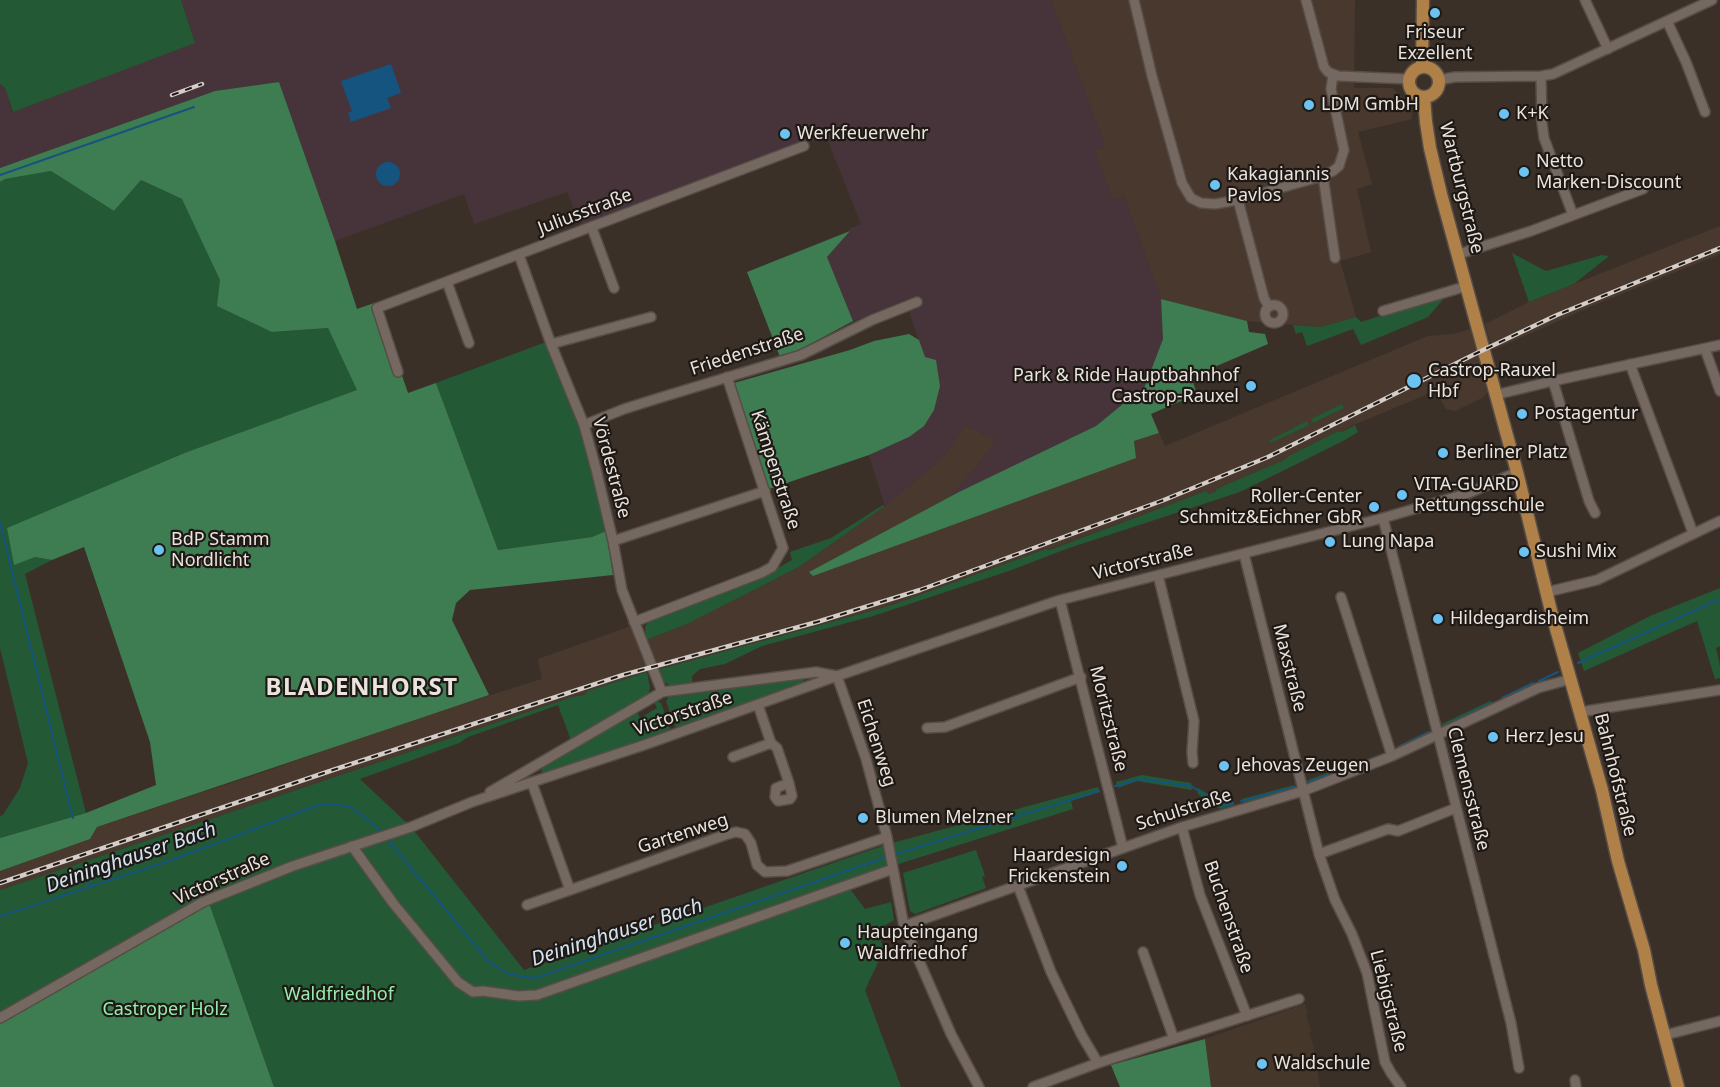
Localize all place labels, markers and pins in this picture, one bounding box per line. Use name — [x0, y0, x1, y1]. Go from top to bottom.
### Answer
marker: Friseur Exzellent — [1428, 6, 1442, 20]
place label: Friseur Exzellent — [1397, 22, 1473, 64]
place label: LDM GmbH — [1321, 94, 1419, 116]
marker: LDM GmbH — [1302, 98, 1316, 112]
place label: K+K — [1516, 103, 1549, 125]
marker: K+K — [1497, 107, 1511, 121]
place label: Werkfeuerwehr — [797, 123, 928, 145]
marker: Werkfeuerwehr — [778, 127, 792, 141]
place label: Netto Marken-Discount — [1536, 151, 1681, 194]
place label: Kakagiannis Pavlos — [1227, 164, 1329, 207]
marker: Netto Marken-Discount — [1517, 165, 1531, 179]
marker: Kakagiannis Pavlos — [1208, 178, 1222, 192]
place label: Castrop-Rauxel Hbf — [1428, 360, 1556, 403]
place label: Park & Ride Hauptbahnhof Castrop-Rauxel — [1013, 365, 1239, 407]
marker: Castrop-Rauxel Hbf — [1405, 372, 1423, 390]
marker: Park & Ride Hauptbahnhof Castrop-Rauxel — [1244, 379, 1258, 393]
place label: Postagentur — [1534, 403, 1638, 425]
marker: Postagentur — [1515, 407, 1529, 421]
place label: Berliner Platz — [1455, 442, 1568, 464]
marker: Berliner Platz — [1436, 446, 1450, 460]
place label: VITA-GUARD Rettungsschule — [1414, 474, 1545, 516]
place label: Roller-Center Schmitz&Eichner GbR — [1180, 486, 1362, 528]
marker: VITA-GUARD Rettungsschule — [1395, 488, 1409, 502]
marker: Roller-Center Schmitz&Eichner GbR — [1367, 500, 1381, 514]
place label: BdP Stamm Nordlicht — [171, 529, 269, 572]
place label: Lung Napa — [1342, 531, 1434, 553]
marker: Lung Napa — [1323, 535, 1337, 549]
place label: Sushi Mix — [1536, 541, 1617, 563]
marker: BdP Stamm Nordlicht — [152, 543, 166, 557]
marker: Sushi Mix — [1517, 545, 1531, 559]
place label: Hildegardisheim — [1450, 608, 1589, 630]
marker: Hildegardisheim — [1431, 612, 1445, 626]
place label: Herz Jesu — [1505, 726, 1584, 748]
marker: Herz Jesu — [1486, 730, 1500, 744]
place label: Jehovas Zeugen — [1236, 755, 1369, 777]
marker: Jehovas Zeugen — [1217, 759, 1231, 773]
place label: Blumen Melzner — [875, 807, 1014, 829]
marker: Blumen Melzner — [856, 811, 870, 825]
place label: Haardesign Frickenstein — [1008, 845, 1110, 888]
marker: Haardesign Frickenstein — [1115, 859, 1129, 873]
place label: Haupteingang Waldfriedhof — [857, 922, 978, 964]
marker: Haupteingang Waldfriedhof — [838, 936, 852, 950]
place label: Waldschule — [1274, 1053, 1370, 1075]
marker: Waldschule — [1255, 1057, 1269, 1071]

